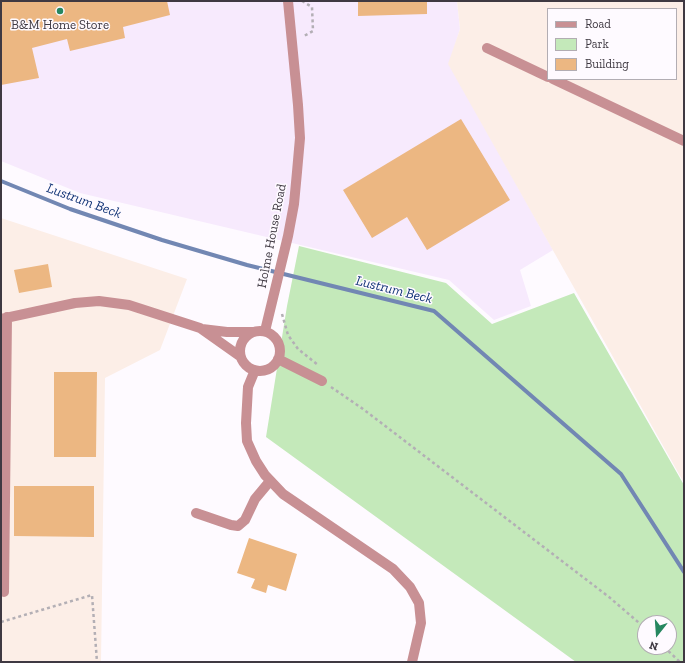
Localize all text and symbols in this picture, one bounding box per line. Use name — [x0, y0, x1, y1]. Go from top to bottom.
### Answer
marker: B&M Home Store — [55, 6, 65, 16]
legend — [547, 8, 677, 80]
place label: B&M Home Store — [11, 17, 109, 33]
text: Road — [585, 17, 611, 31]
text: Park — [585, 37, 609, 51]
text: Building — [585, 57, 629, 71]
water label: Lustrum Beck — [44, 180, 124, 222]
street label: Holme House Road — [254, 182, 290, 290]
water label: Lustrum Beck — [354, 272, 434, 308]
north arrow — [637, 615, 677, 655]
text: N — [648, 639, 660, 653]

